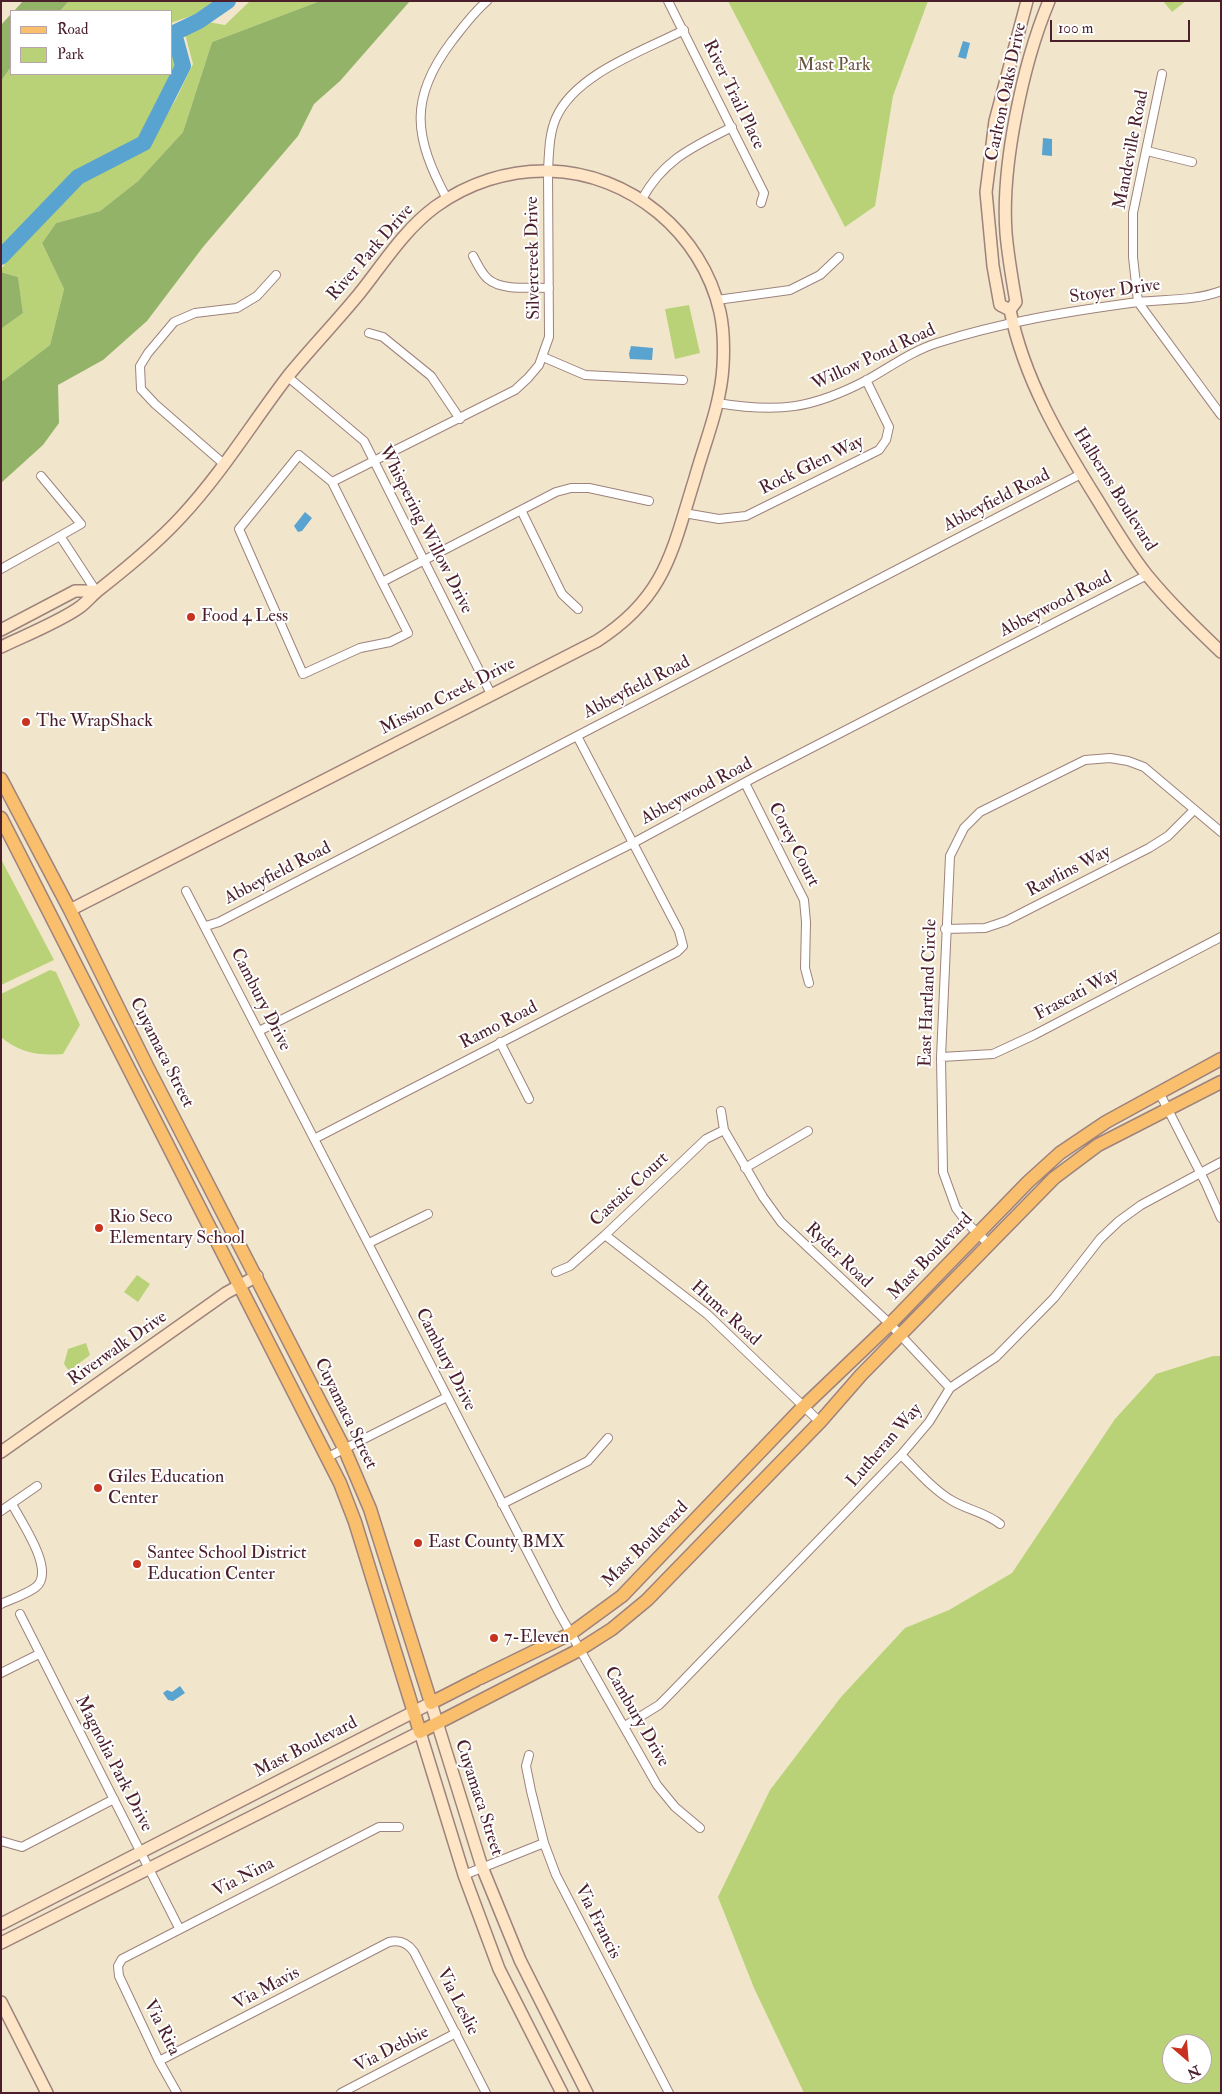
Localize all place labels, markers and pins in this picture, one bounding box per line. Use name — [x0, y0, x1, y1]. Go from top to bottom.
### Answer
place label: Food 4 Less — [201, 606, 288, 628]
marker: Food 4 Less — [185, 611, 197, 623]
place label: The WrapShack — [36, 711, 153, 733]
marker: The WrapShack — [20, 716, 32, 728]
place label: Rio Seco Elementary School — [109, 1207, 245, 1250]
marker: Rio Seco Elementary School — [93, 1222, 105, 1234]
place label: Giles Education Center — [108, 1467, 224, 1510]
marker: Giles Education Center — [92, 1482, 104, 1494]
place label: East County BMX — [428, 1532, 565, 1554]
marker: East County BMX — [412, 1537, 424, 1549]
place label: Santee School District Education Center — [147, 1543, 307, 1586]
marker: Santee School District Education Center — [131, 1558, 143, 1570]
place label: 7-Eleven — [504, 1627, 569, 1649]
marker: 7-Eleven — [488, 1632, 500, 1644]

